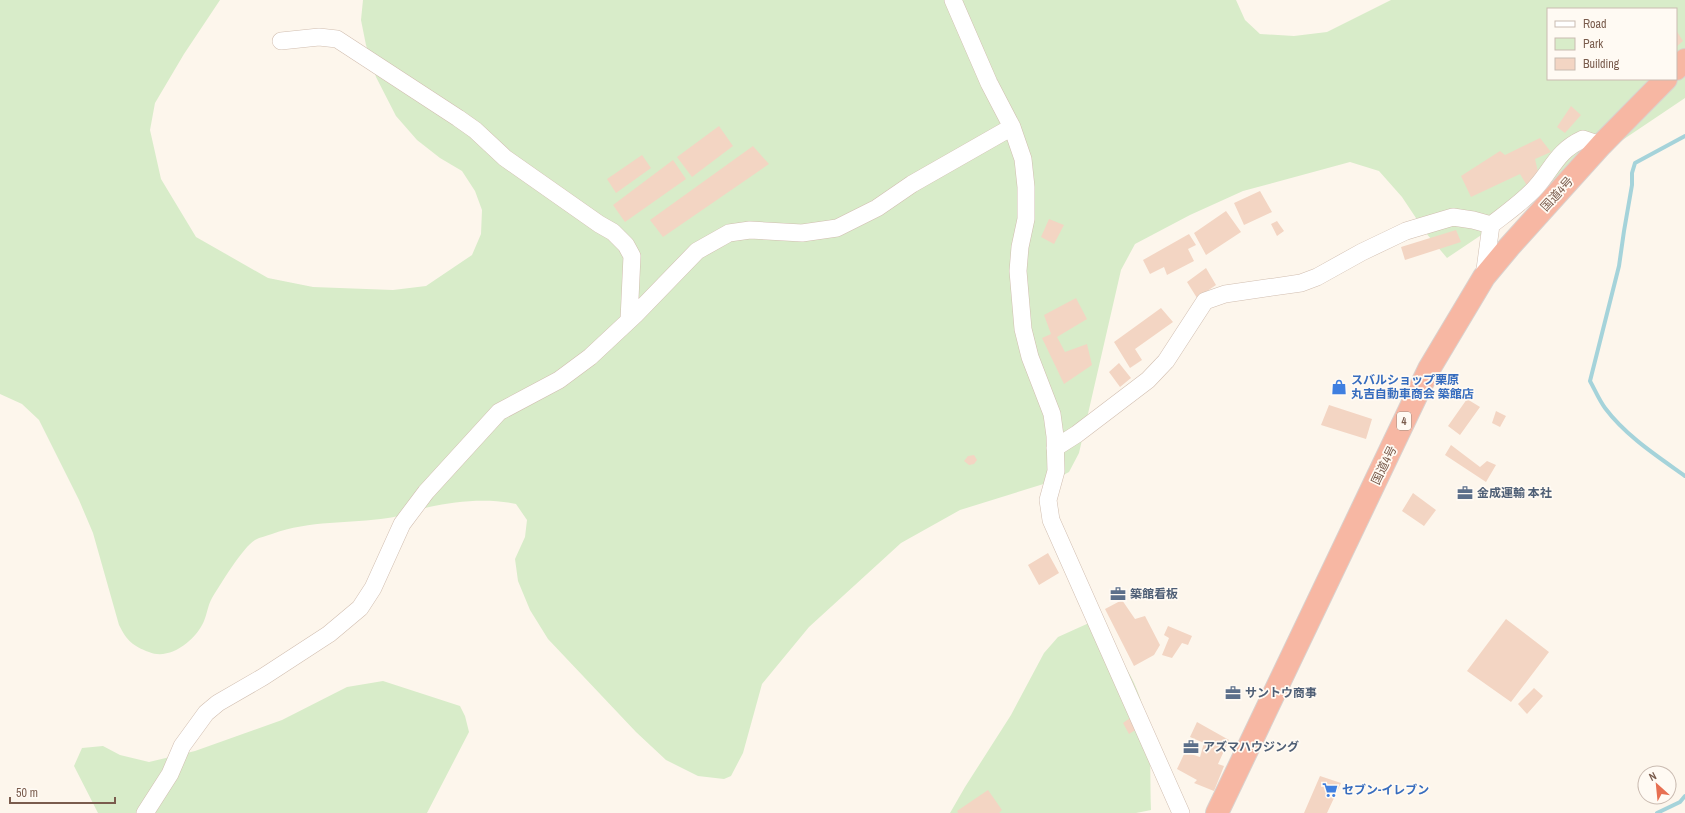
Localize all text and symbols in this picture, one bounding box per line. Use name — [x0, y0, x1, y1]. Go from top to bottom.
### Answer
legend — [1547, 8, 1677, 80]
text: Road — [1583, 16, 1607, 32]
text: Park — [1583, 36, 1603, 52]
text: Building — [1583, 56, 1620, 72]
street label: 国道4号 — [1537, 173, 1577, 215]
place label: スバルショップ栗原 丸吉自動車商会 築館店 — [1351, 372, 1474, 402]
shop icon: スバルショップ栗原 丸吉自動車商会 築館店 — [1330, 378, 1348, 396]
road number: 4 — [1397, 412, 1411, 430]
street label: 国道4号 — [1368, 443, 1400, 487]
office icon: 金成運輸 本社 — [1456, 484, 1474, 502]
place label: 金成運輸 本社 — [1477, 485, 1552, 501]
office icon: 築館看板 — [1109, 585, 1127, 603]
place label: 築館看板 — [1130, 586, 1178, 602]
office icon: サントウ商事 — [1224, 684, 1242, 702]
place label: サントウ商事 — [1245, 685, 1317, 701]
office icon: アズマハウジング — [1182, 738, 1200, 756]
place label: アズマハウジング — [1203, 739, 1299, 755]
north arrow — [1637, 765, 1677, 805]
text: N — [1646, 768, 1659, 784]
scale bar — [10, 779, 115, 805]
supermarket icon: セブン-イレブン — [1321, 781, 1339, 799]
place label: セブン-イレブン — [1342, 782, 1429, 798]
text: 50 m — [16, 785, 38, 801]

